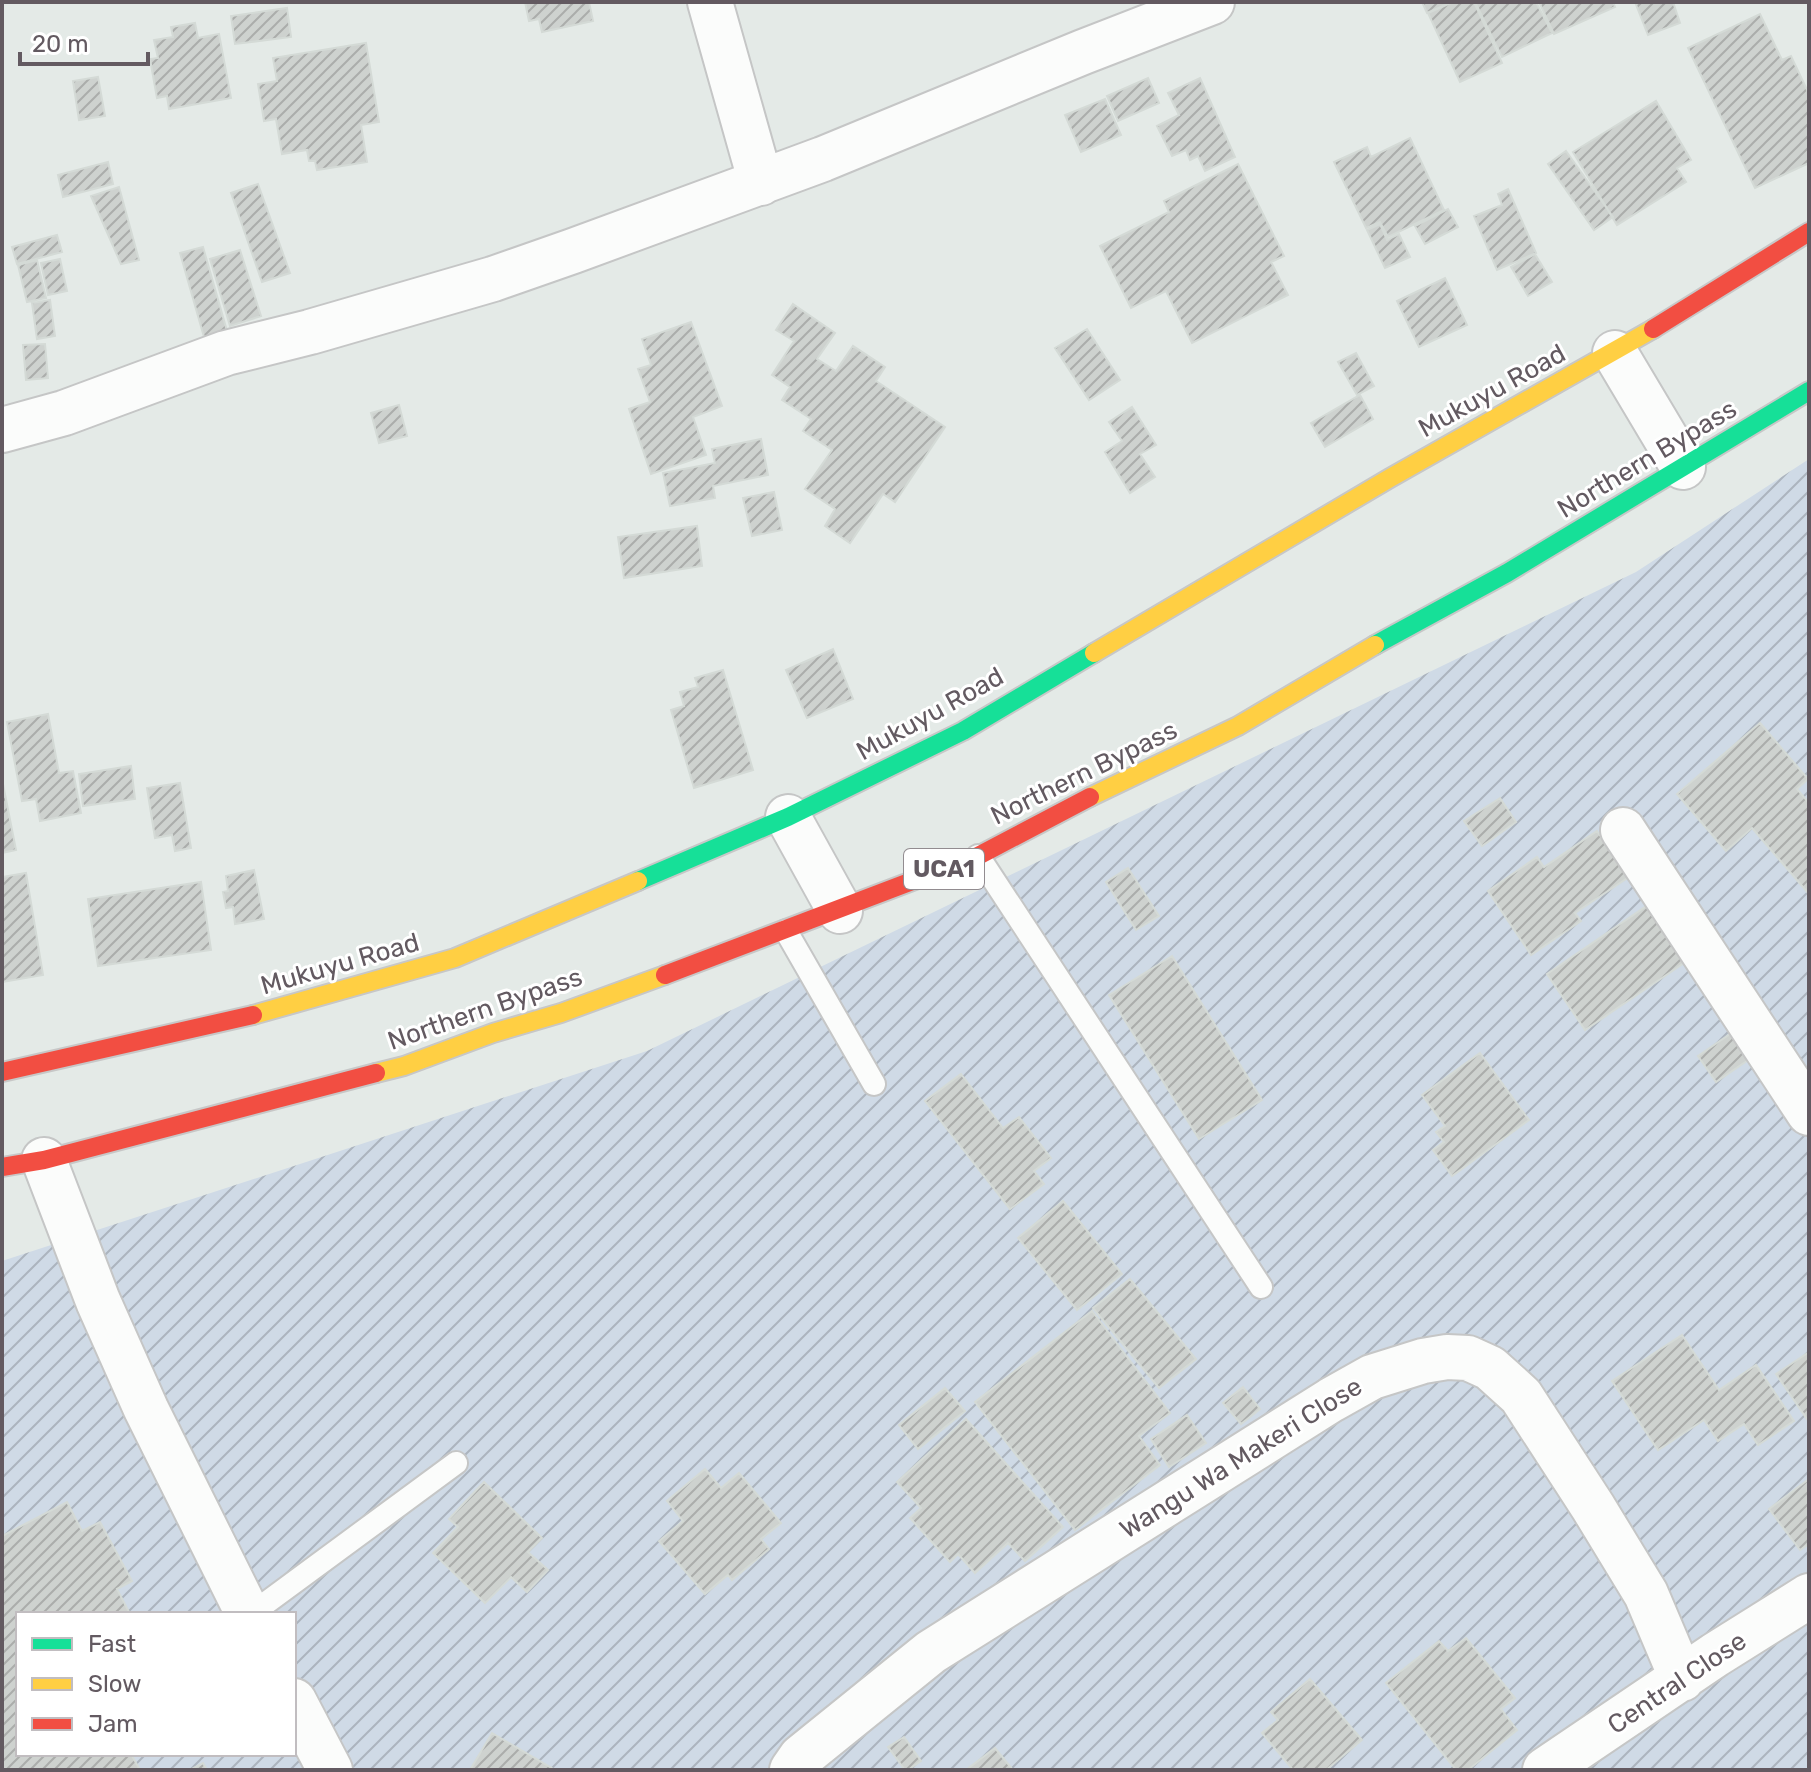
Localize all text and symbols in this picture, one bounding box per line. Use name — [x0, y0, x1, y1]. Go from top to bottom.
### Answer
scale bar — [20, 16, 148, 66]
text: 20 m — [32, 30, 89, 58]
street label: Mukuyu Road — [1413, 338, 1571, 444]
street label: Northern Bypass — [1552, 393, 1742, 525]
street label: Mukuyu Road — [851, 661, 1009, 767]
street label: Northern Bypass — [986, 714, 1182, 832]
road number: UCA1 — [904, 849, 984, 889]
street label: Mukuyu Road — [257, 927, 423, 1001]
street label: Northern Bypass — [384, 961, 586, 1057]
street label: Wangu Wa Makeri Close — [1114, 1371, 1368, 1545]
legend — [16, 1612, 296, 1756]
street label: Central Close — [1602, 1625, 1752, 1741]
text: Fast — [88, 1630, 136, 1658]
text: Slow — [88, 1670, 141, 1698]
text: Jam — [88, 1710, 138, 1738]

